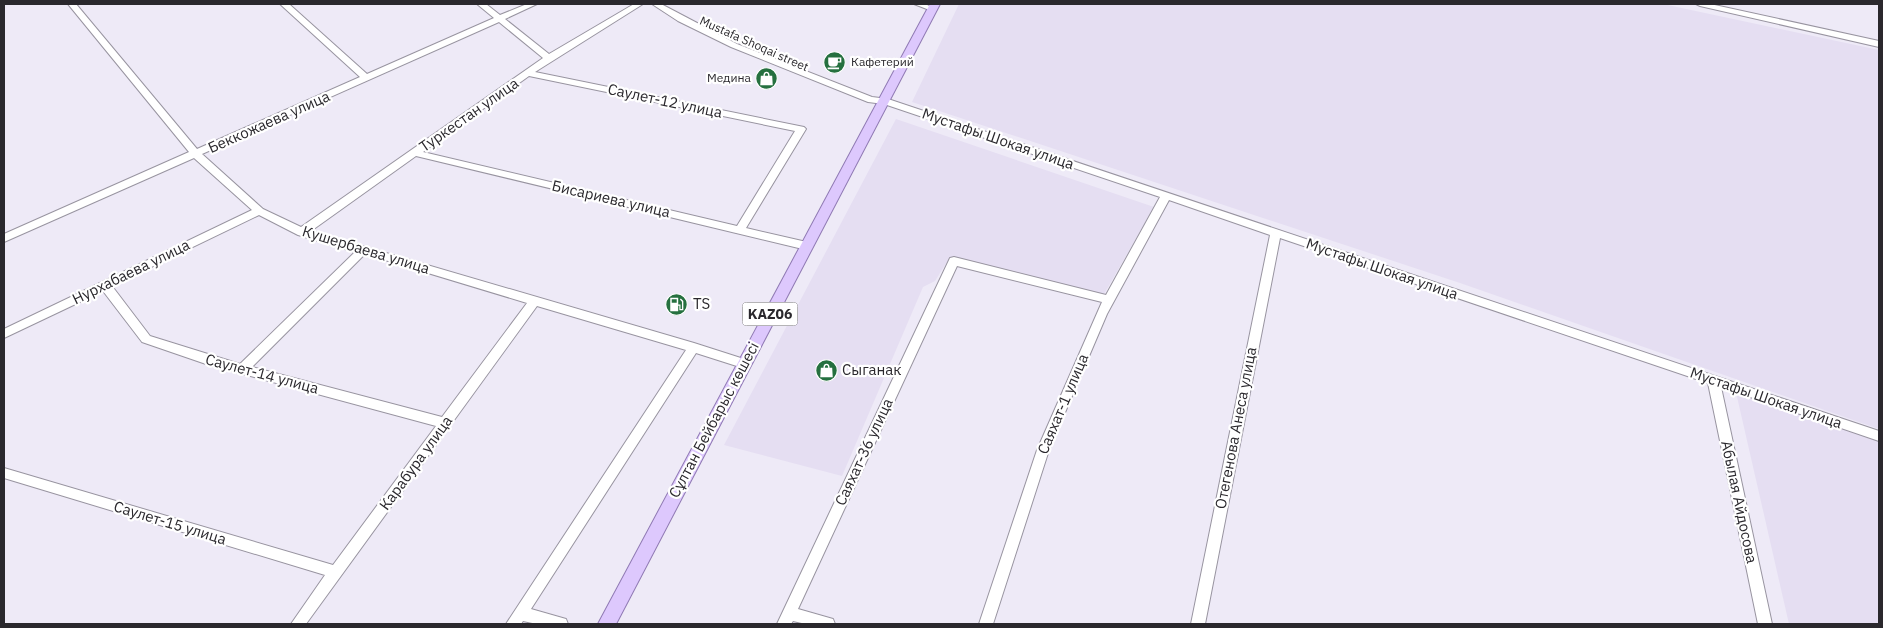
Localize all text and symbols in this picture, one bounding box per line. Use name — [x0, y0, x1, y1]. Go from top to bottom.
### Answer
street label: Mustafa Shoqai street — [697, 13, 811, 74]
cafe icon: Кафетерий — [823, 50, 847, 74]
place label: Кафетерий — [851, 54, 914, 69]
shop icon: Медина — [755, 66, 779, 90]
place label: Медина — [707, 70, 752, 85]
street label: Туркестан улица — [415, 73, 522, 156]
street label: Саулет-12 улица — [606, 79, 724, 122]
street label: Беккожаева улица — [205, 86, 333, 157]
street label: Мустафы Шокая улица — [920, 104, 1077, 173]
street label: Бисариева улица — [550, 176, 672, 221]
street label: Кушербаева улица — [300, 221, 432, 278]
street label: Мустафы Шокая улица — [1304, 234, 1461, 303]
street label: Нурхабаева улица — [69, 235, 193, 308]
fuel station icon: TS — [665, 292, 689, 316]
place label: TS — [693, 294, 710, 313]
road number: KAZ06 — [742, 302, 798, 326]
street label: Сұлтан Бейбарыс көшесі — [664, 339, 763, 501]
street label: Отегенова Анеса улица — [1210, 345, 1261, 511]
street label: Саулет-14 улица — [203, 349, 321, 398]
street label: Саяхат-1 улица — [1033, 351, 1092, 457]
shop icon: Сыганак — [814, 358, 838, 382]
place label: Сыганак — [842, 360, 902, 379]
street label: Мустафы Шокая улица — [1688, 363, 1845, 432]
street label: Саяхат-36 улица — [830, 395, 897, 508]
street label: Карабура улица — [375, 412, 456, 514]
street label: Абылая Айдосова — [1717, 439, 1762, 565]
street label: Саулет-15 улица — [112, 496, 229, 549]

